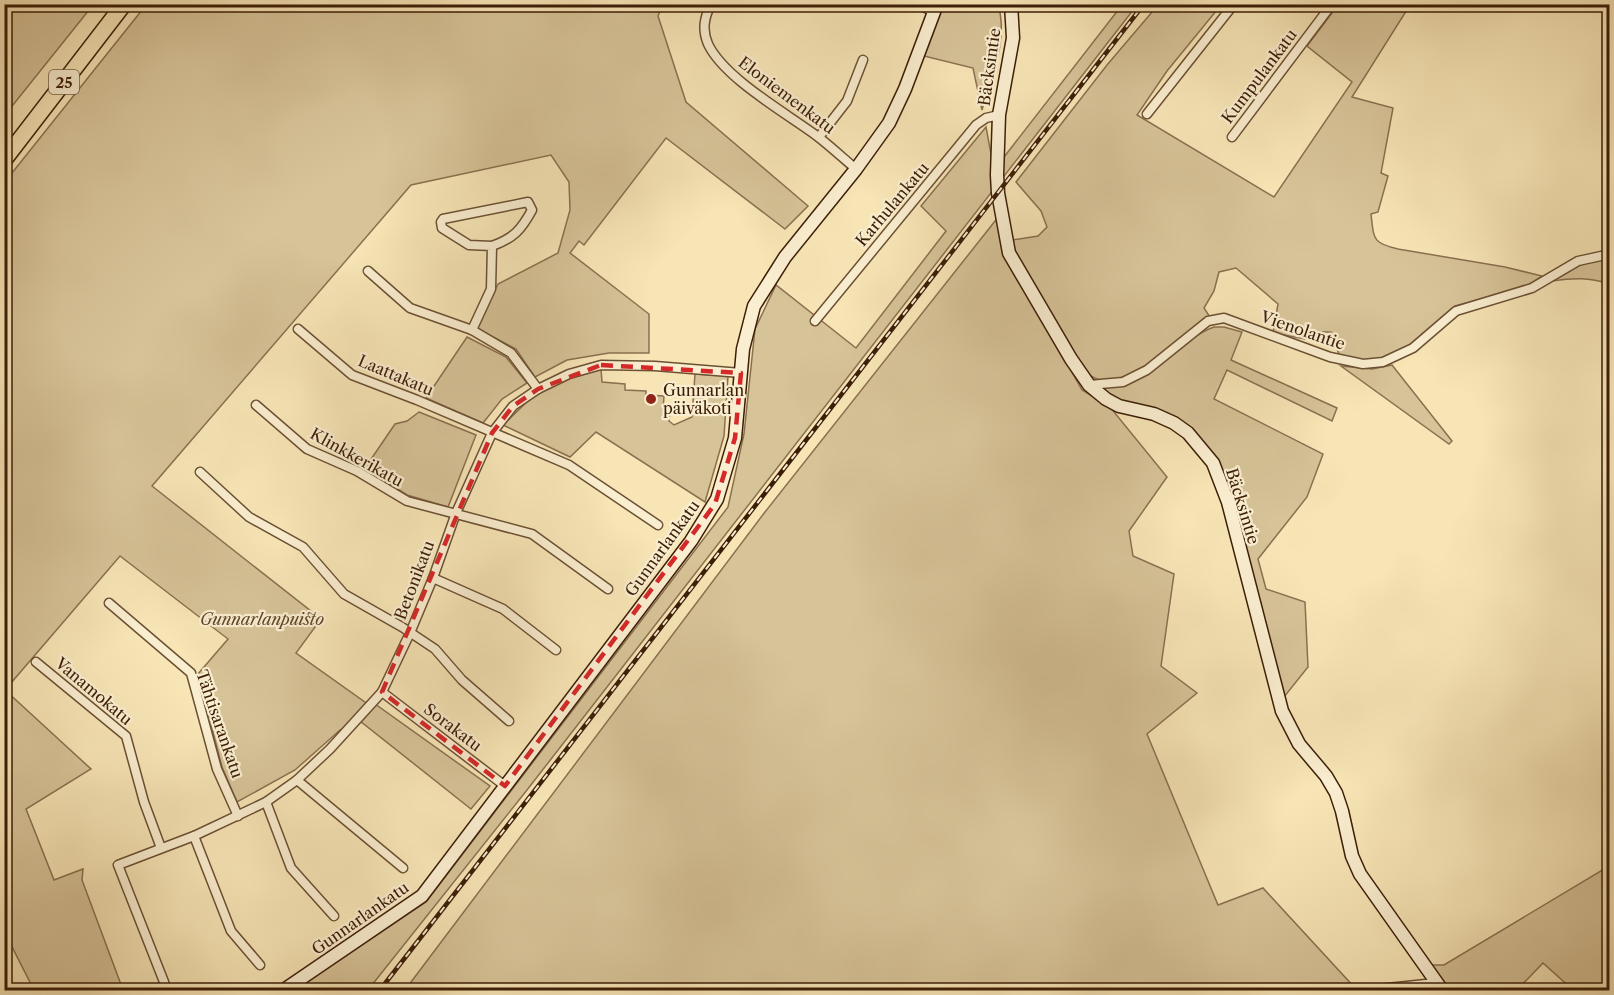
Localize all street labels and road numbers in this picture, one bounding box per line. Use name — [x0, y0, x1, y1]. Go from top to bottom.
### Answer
street label: Kumpulankatu — [1217, 25, 1301, 127]
street label: Bäcksintie — [974, 27, 1004, 107]
street label: Eloniemenkatu — [735, 52, 840, 138]
road number: 25 — [49, 70, 79, 94]
street label: Karhulankatu — [851, 158, 933, 250]
street label: Vienolantie — [1257, 306, 1348, 354]
street label: Laattakatu — [355, 350, 437, 400]
street label: Klinkkerikatu — [307, 423, 407, 491]
street label: Bäcksintie — [1222, 465, 1264, 547]
street label: Gunnarlankatu — [620, 496, 704, 600]
street label: Betonikatu — [390, 537, 438, 622]
street label: Vanamokatu — [51, 652, 137, 729]
street label: Tähtisarankatu — [192, 667, 248, 781]
street label: Sorakatu — [420, 699, 486, 755]
street label: Gunnarlankatu — [308, 877, 413, 959]

